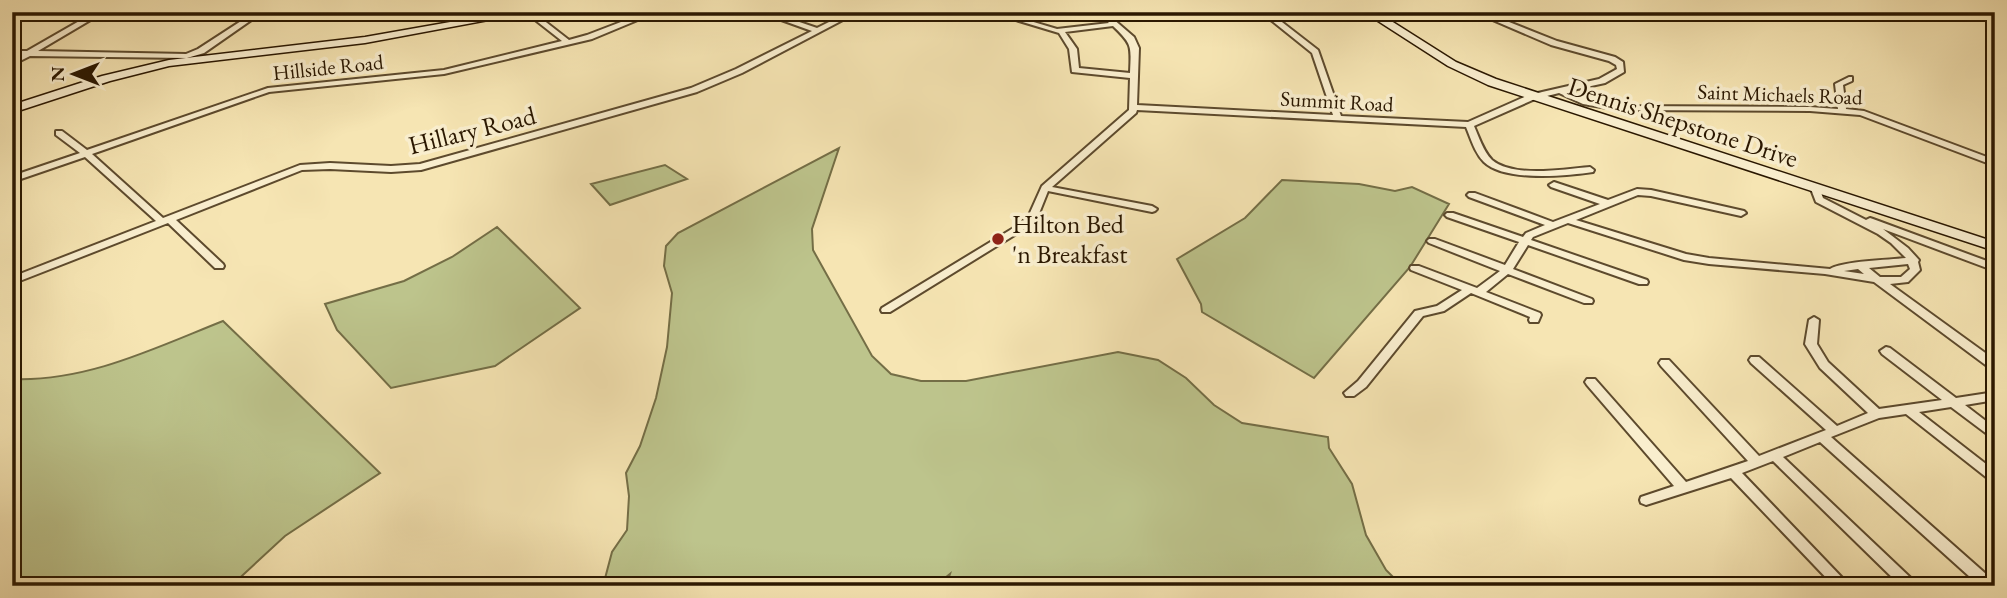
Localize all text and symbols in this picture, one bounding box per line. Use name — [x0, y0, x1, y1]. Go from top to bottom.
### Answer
north arrow — [38, 38, 108, 108]
street label: Hillside Road — [271, 48, 385, 86]
text: N — [45, 66, 70, 82]
street label: Dennis Shepstone Drive — [1563, 69, 1803, 175]
street label: Saint Michaels Road — [1697, 78, 1863, 110]
street label: Summit Road — [1280, 85, 1395, 117]
street label: Hillary Road — [405, 98, 540, 162]
place label: Hilton Bed 'n Breakfast — [1012, 207, 1127, 271]
marker: Hilton Bed 'n Breakfast — [990, 231, 1006, 247]

